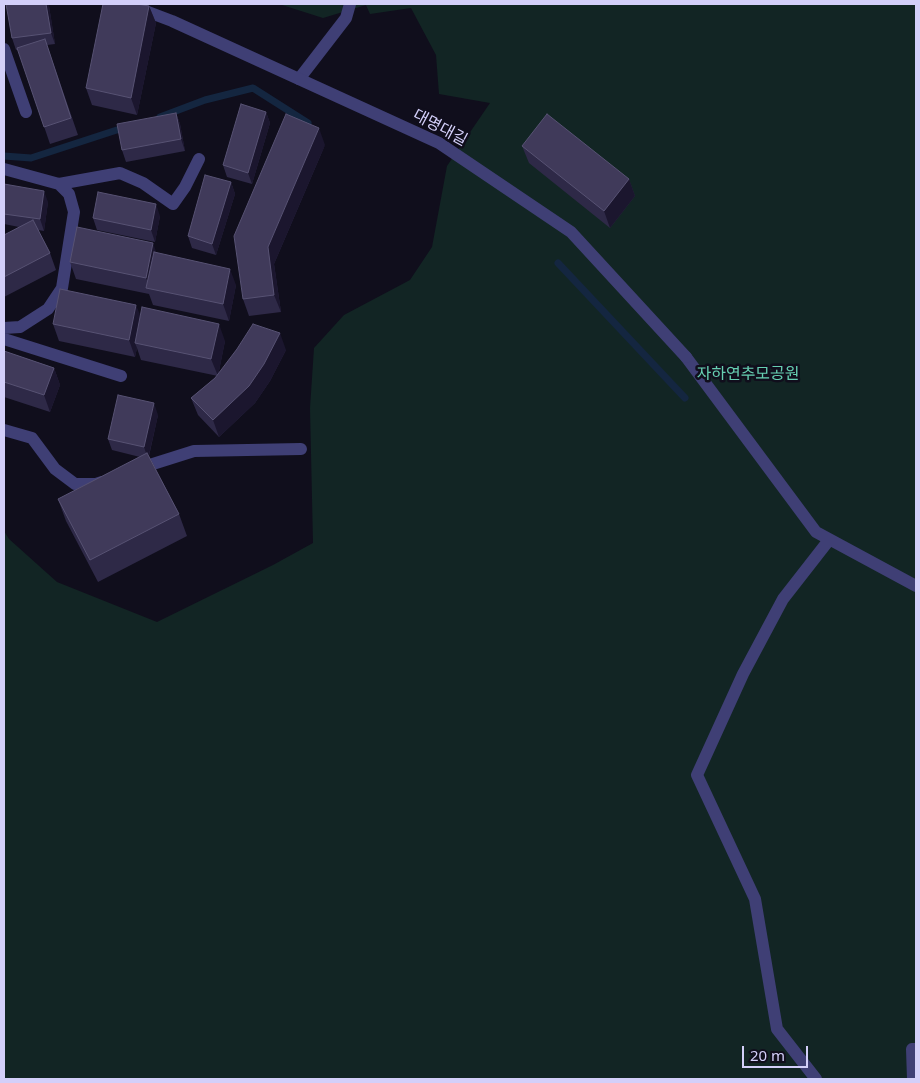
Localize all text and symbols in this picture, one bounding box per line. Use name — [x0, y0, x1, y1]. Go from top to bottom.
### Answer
street label: 대명대길 — [409, 106, 471, 150]
park label: 자하연추모공원 — [696, 364, 800, 384]
scale bar — [745, 1036, 811, 1068]
text: 20 m — [750, 1045, 785, 1065]

